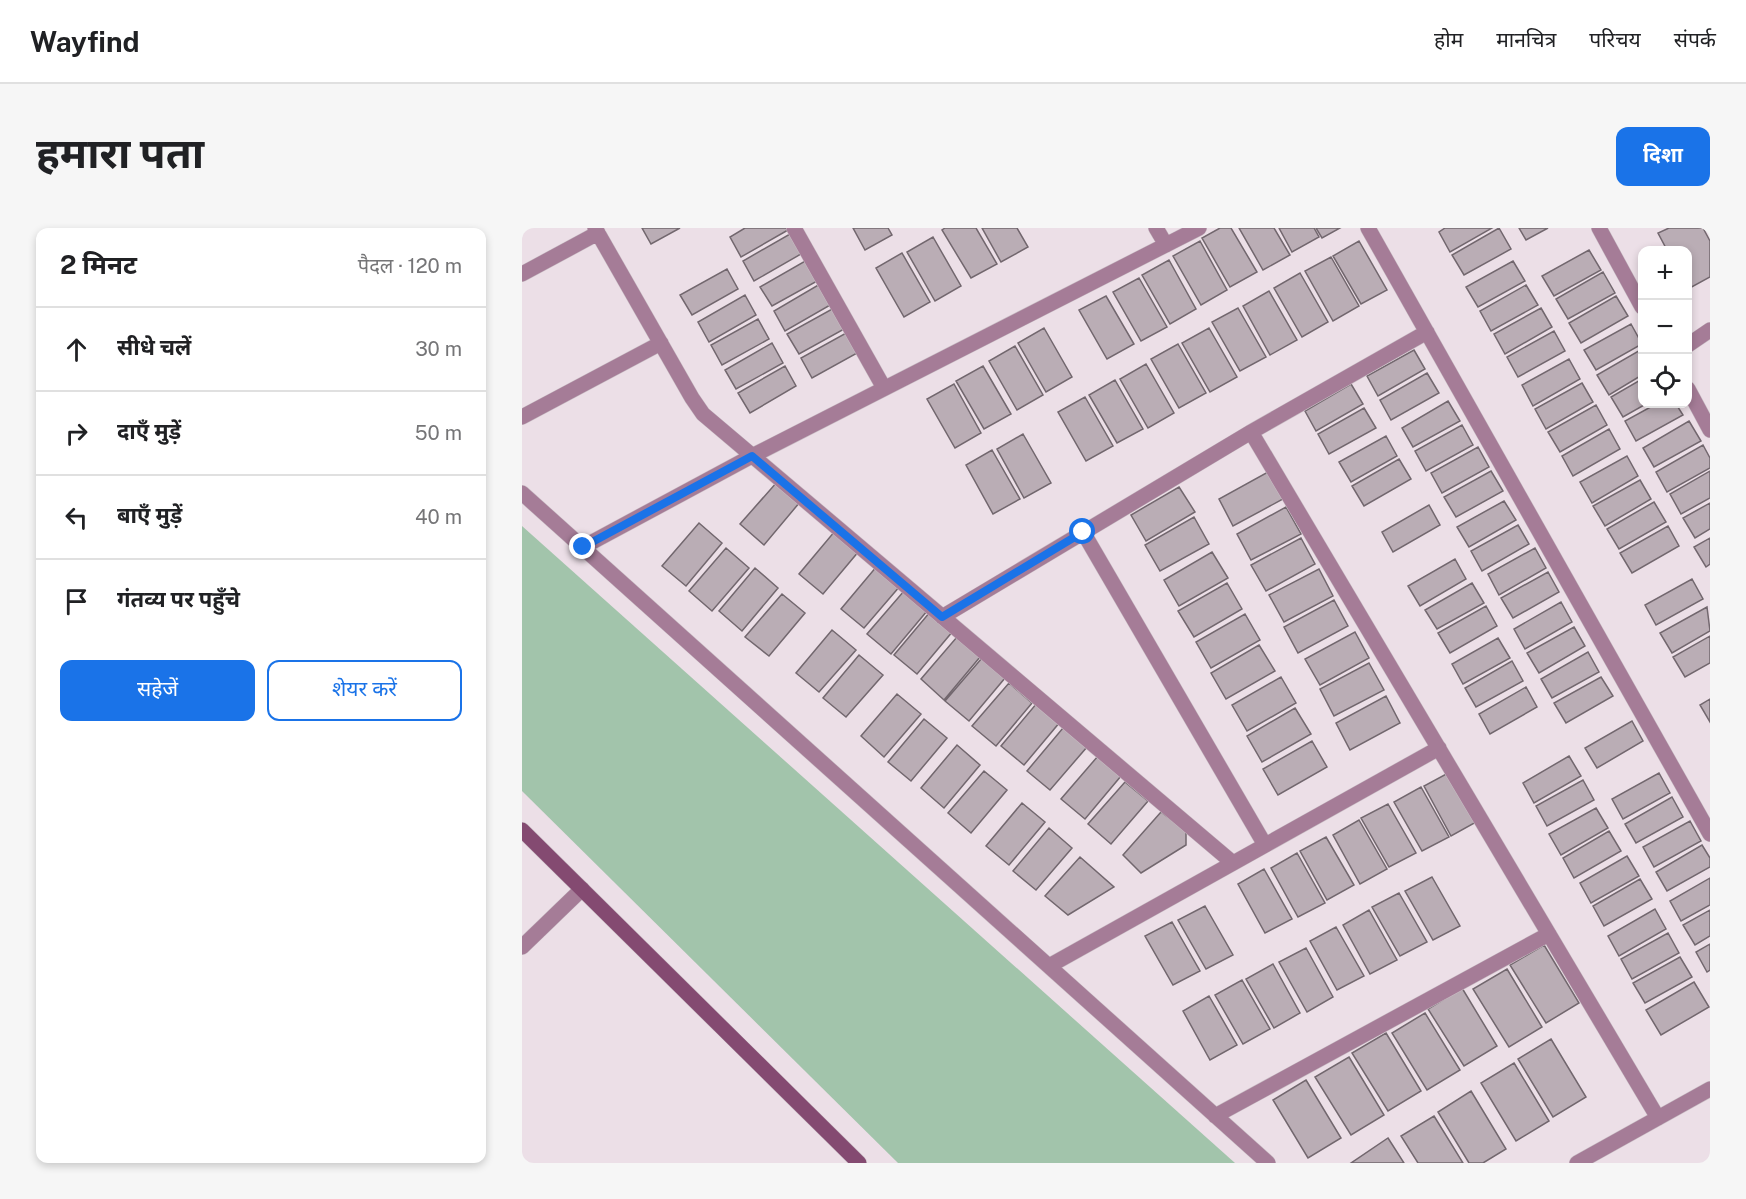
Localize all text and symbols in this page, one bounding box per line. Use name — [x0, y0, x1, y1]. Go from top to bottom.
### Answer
text: Wayfind — [30, 25, 140, 58]
text: होम — [1434, 27, 1463, 52]
text: मानचित्र — [1496, 27, 1556, 52]
text: परिचय — [1589, 27, 1641, 52]
text: संपर्क — [1674, 27, 1716, 52]
button: दिशा — [1616, 127, 1710, 186]
text: हमारा पता — [36, 128, 204, 177]
map controls — [1638, 246, 1692, 408]
button: + — [1638, 246, 1692, 300]
text: 2 मिनट — [60, 249, 137, 280]
text: पैदल · 120 m — [358, 254, 462, 278]
button: − — [1638, 300, 1692, 354]
icon: ahead — [60, 333, 93, 366]
text: सीधे चलें — [117, 334, 191, 360]
text: 30 m — [415, 337, 462, 361]
button: locate — [1638, 354, 1692, 408]
icon: right — [60, 417, 93, 450]
text: दाएँ मुड़ें — [117, 418, 181, 444]
text: 50 m — [415, 421, 462, 445]
icon: left — [60, 501, 93, 534]
text: बाएँ मुड़ें — [117, 502, 182, 528]
text: 40 m — [415, 505, 462, 529]
route start — [1069, 518, 1095, 544]
route end — [569, 533, 595, 559]
icon: arrive — [60, 585, 93, 618]
text: गंतव्य पर पहुँचे — [117, 586, 240, 612]
button: सहेजें — [60, 660, 255, 721]
button: शेयर करें — [267, 660, 462, 721]

